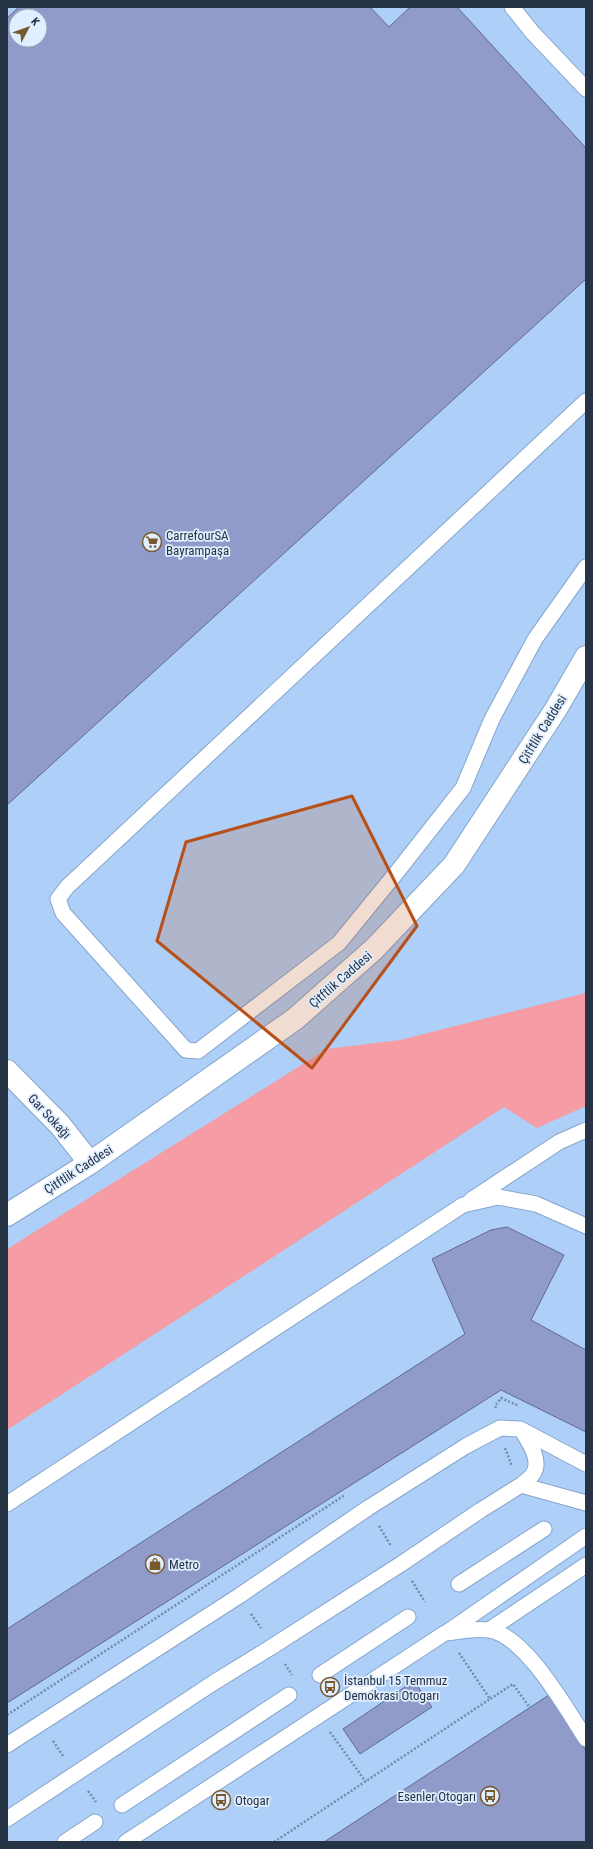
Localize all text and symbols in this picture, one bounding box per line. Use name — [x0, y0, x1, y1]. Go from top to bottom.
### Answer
north arrow — [8, 8, 48, 48]
text: K — [28, 15, 43, 29]
place label: CarrefourSA Bayrampaşa — [166, 528, 229, 558]
supermarket icon: CarrefourSA Bayrampaşa — [141, 531, 163, 553]
street label: Çitftlik Caddesi — [515, 692, 570, 767]
street label: Çitftlik Caddesi — [306, 948, 375, 1011]
street label: Gar Sokağı — [25, 1091, 74, 1142]
street label: Çitftlik Caddesi — [41, 1142, 115, 1197]
shop icon: Metro — [144, 1553, 166, 1575]
place label: Metro — [169, 1557, 199, 1572]
place label: İstanbul 15 Temmuz Demokrasi Otogarı — [344, 1673, 448, 1703]
bus stop icon: İstanbul 15 Temmuz Demokrasi Otogarı — [319, 1676, 341, 1698]
bus stop icon: Esenler Otogarı — [479, 1785, 501, 1807]
bus stop icon: Otogar — [210, 1789, 232, 1811]
place label: Esenler Otogarı — [397, 1789, 476, 1804]
place label: Otogar — [235, 1793, 270, 1808]

